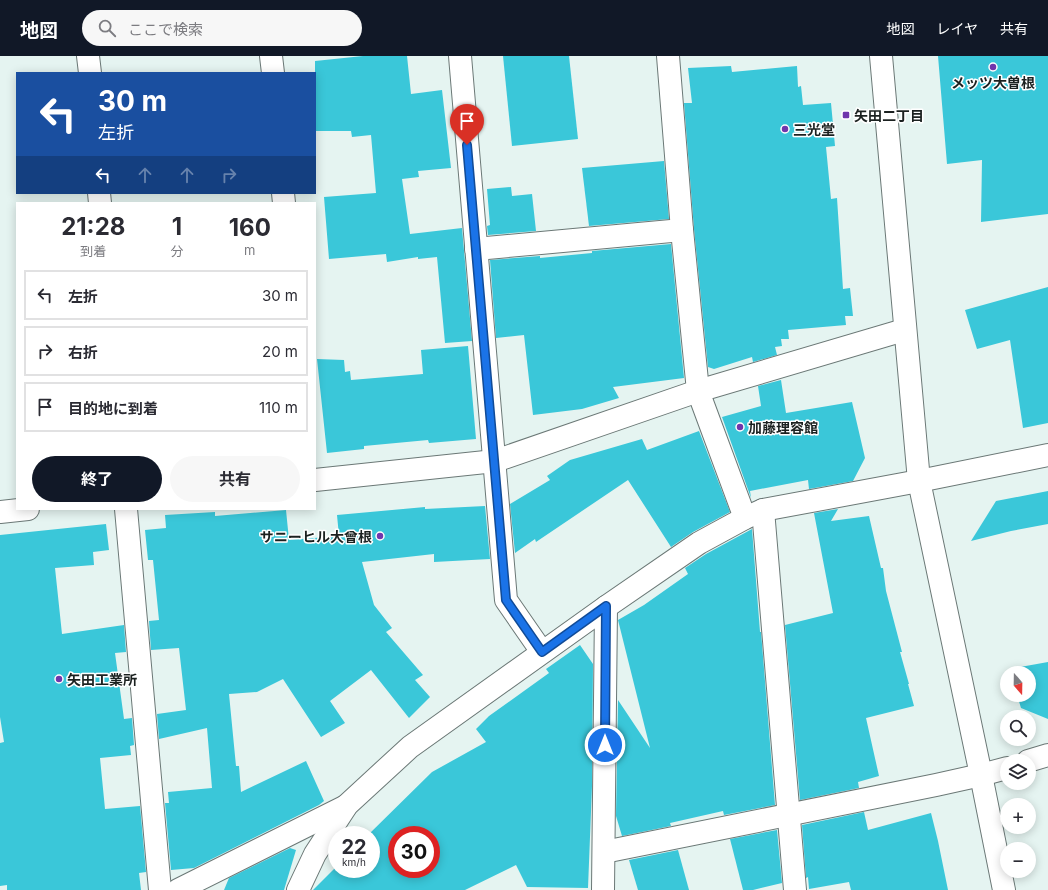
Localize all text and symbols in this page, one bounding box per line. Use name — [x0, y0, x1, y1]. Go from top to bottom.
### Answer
search box — [82, 10, 362, 46]
icon: search — [96, 17, 118, 39]
text: 地図 — [20, 19, 58, 42]
text: ここで検索 — [128, 20, 203, 39]
text: 地図 — [886, 20, 914, 37]
text: レイヤ — [936, 20, 978, 37]
text: 共有 — [1000, 20, 1028, 37]
marker: メッツ大曽根 — [988, 62, 998, 72]
place label: メッツ大曽根 — [951, 74, 1035, 91]
text: 30 m — [98, 84, 167, 118]
icon: left — [32, 88, 84, 140]
pin — [450, 104, 484, 145]
place label: 矢田二丁目 — [854, 107, 924, 124]
icon: arrive — [456, 110, 478, 132]
marker: 矢田二丁目 — [841, 110, 851, 120]
place label: 三光堂 — [793, 121, 835, 138]
text: 左折 — [98, 122, 134, 143]
marker: 三光堂 — [780, 124, 790, 134]
icon: left — [92, 164, 114, 186]
icon: ahead — [134, 164, 156, 186]
icon: ahead — [176, 164, 198, 186]
icon: right — [218, 164, 240, 186]
text: 21:28 — [61, 212, 125, 241]
text: 1 — [172, 212, 182, 241]
text: 160 — [229, 213, 271, 242]
text: m — [244, 242, 255, 258]
text: 到着 — [80, 243, 106, 259]
text: 分 — [171, 243, 184, 259]
icon: left — [34, 284, 56, 306]
text: 30 m — [262, 286, 298, 305]
text: 左折 — [68, 287, 98, 306]
icon: right — [34, 340, 56, 362]
text: 20 m — [262, 342, 298, 361]
text: 右折 — [68, 343, 98, 362]
icon: arrive — [34, 396, 56, 418]
text: 110 m — [259, 398, 298, 417]
text: 目的地に到着 — [68, 399, 158, 418]
place label: 加藤理容館 — [748, 419, 818, 436]
marker: 加藤理容館 — [735, 422, 745, 432]
button: 終了 — [32, 456, 162, 502]
button: 共有 — [170, 456, 300, 502]
place label: サニーヒル大曾根 — [260, 528, 372, 545]
marker: サニーヒル大曾根 — [375, 531, 385, 541]
north arrow — [1000, 666, 1036, 702]
map controls — [1000, 666, 1036, 878]
place label: 矢田工業所 — [67, 671, 137, 688]
marker: 矢田工業所 — [54, 674, 64, 684]
button: search — [1000, 710, 1036, 746]
position arrow — [584, 724, 626, 766]
button: layers — [1000, 754, 1036, 790]
button: + — [1000, 798, 1036, 834]
speed limit sign: 30 — [388, 826, 440, 878]
text: 22 — [341, 835, 367, 859]
button: − — [1000, 842, 1036, 878]
text: km/h — [342, 856, 366, 868]

